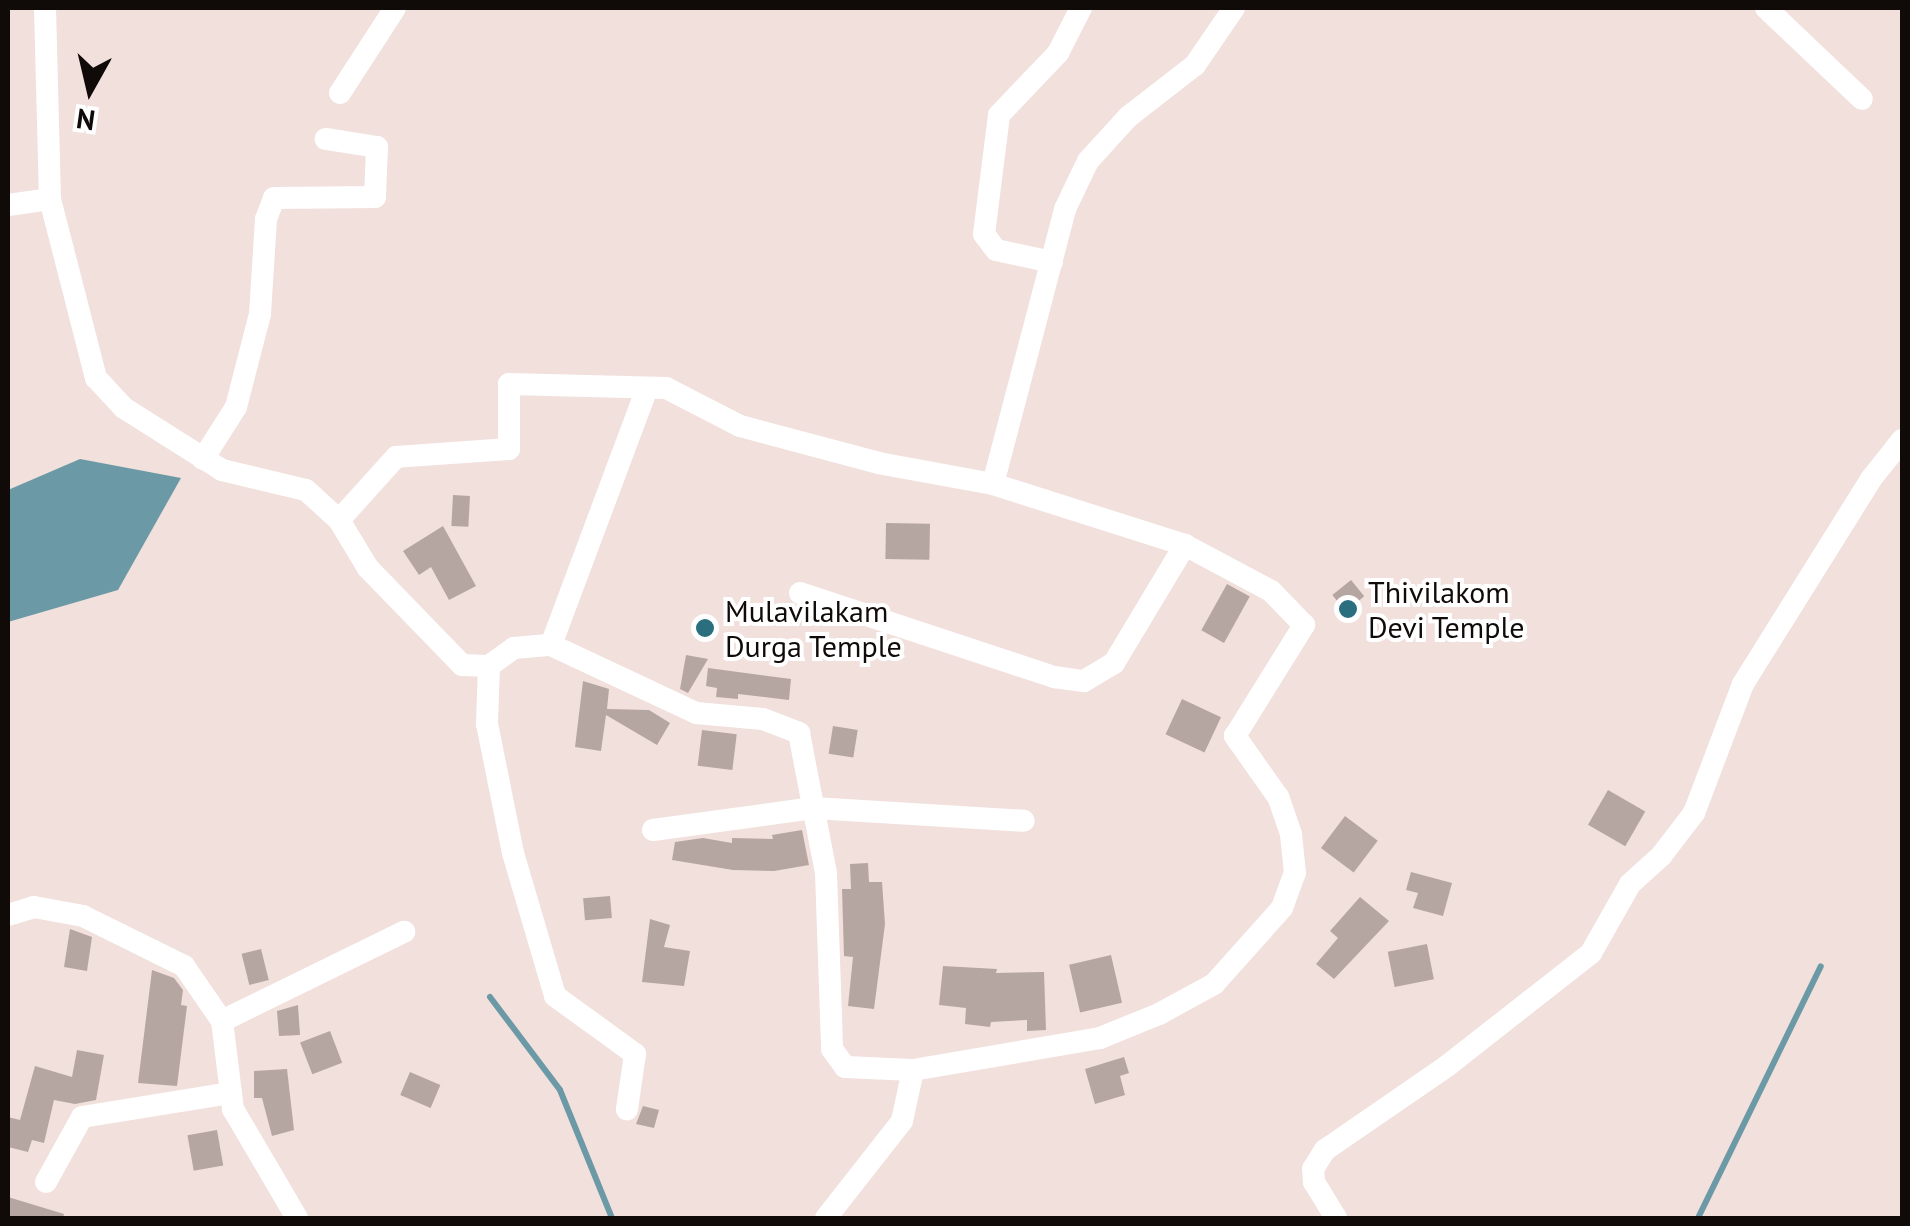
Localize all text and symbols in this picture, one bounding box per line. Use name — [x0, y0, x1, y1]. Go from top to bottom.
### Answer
north arrow — [40, 40, 140, 140]
text: N — [74, 101, 97, 140]
place label: Thivilakom Devi Temple — [1368, 574, 1525, 644]
place label: Mulavilakam Durga Temple — [725, 593, 903, 664]
marker: Thivilakom Devi Temple — [1337, 598, 1359, 620]
marker: Mulavilakam Durga Temple — [694, 617, 716, 639]

